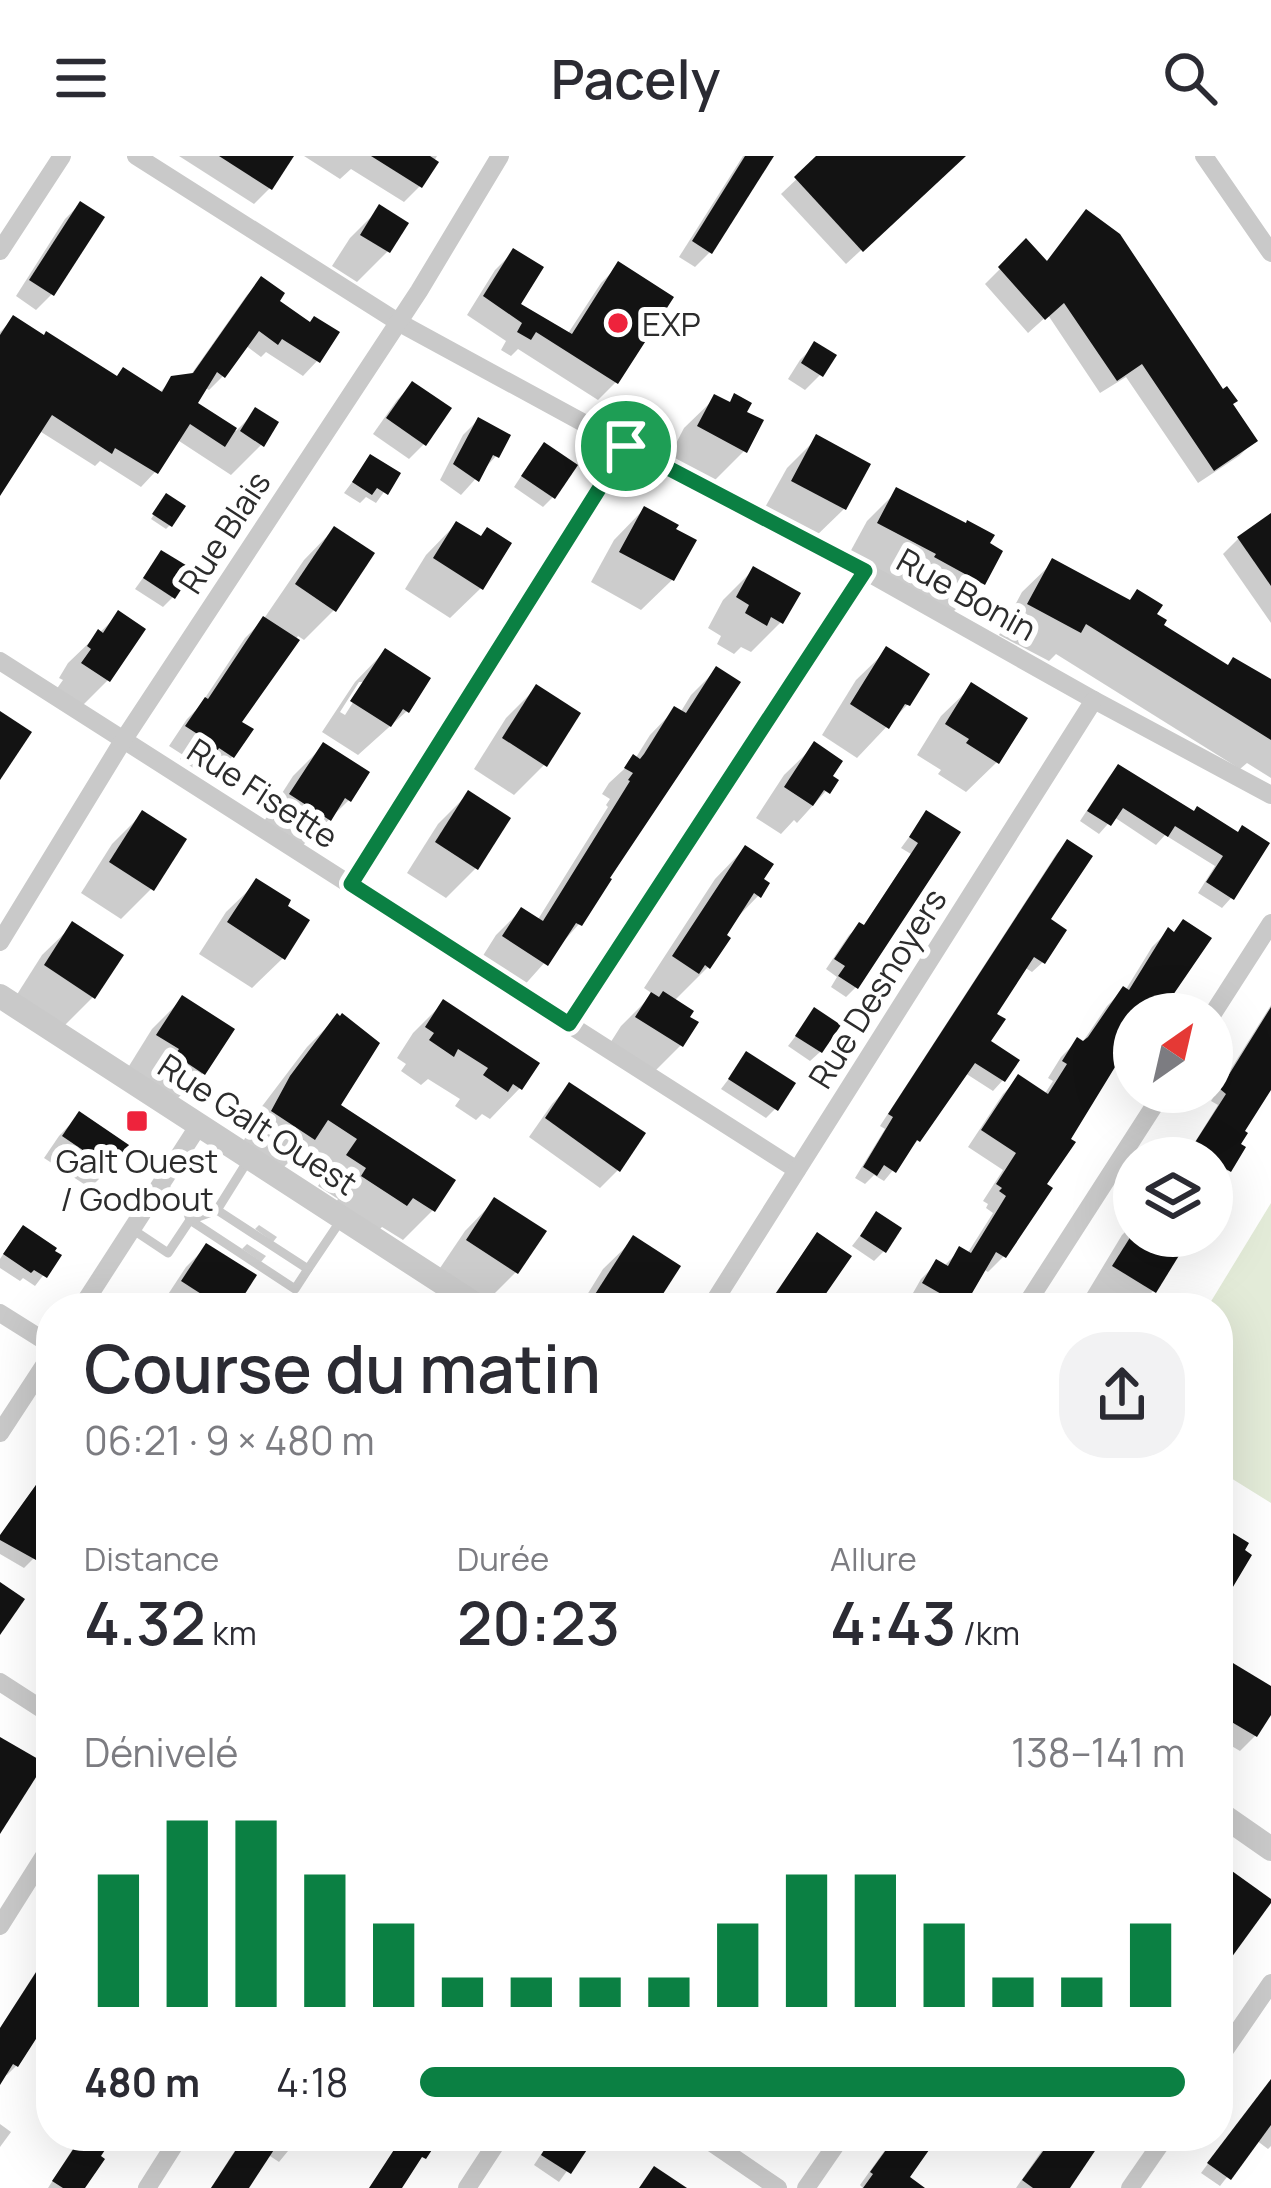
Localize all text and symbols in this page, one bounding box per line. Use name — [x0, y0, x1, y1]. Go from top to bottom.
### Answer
text: Pacely — [551, 41, 720, 115]
icon: menu — [48, 45, 114, 111]
icon: search — [1157, 45, 1223, 111]
place label: EXP — [642, 301, 701, 346]
marker: EXP — [605, 310, 631, 336]
pin — [575, 395, 677, 497]
icon: arrive — [593, 413, 659, 479]
street label: Rue Blais — [168, 462, 280, 602]
street label: Rue Bonin — [889, 537, 1045, 651]
street label: Rue Fisette — [179, 728, 347, 858]
street label: Rue Desnoyers — [797, 879, 957, 1097]
north arrow — [1113, 993, 1233, 1113]
map controls — [1113, 993, 1233, 1257]
street label: Rue Galt Ouest — [150, 1043, 366, 1205]
marker: Galt Ouest / Godbout — [124, 1108, 150, 1134]
button: layers — [1113, 1137, 1233, 1257]
place label: Galt Ouest / Godbout — [56, 1138, 218, 1221]
text: Course du matin — [84, 1323, 601, 1413]
button: share — [1059, 1332, 1185, 1458]
text: 06:21 · 9 × 480 m — [84, 1413, 375, 1467]
text: Distance — [84, 1536, 219, 1581]
text: Durée — [457, 1536, 549, 1581]
text: Allure — [830, 1536, 917, 1581]
text: 4.32 — [84, 1581, 206, 1663]
text: 20:23 — [457, 1581, 620, 1663]
text: 4:43 — [830, 1581, 956, 1663]
text: km — [206, 1610, 257, 1655]
text: /km — [956, 1610, 1020, 1655]
text: Dénivelé — [84, 1725, 238, 1779]
text: 138–141 m — [1011, 1725, 1185, 1779]
text: 480 m — [84, 2055, 200, 2109]
text: 4:18 — [276, 2055, 349, 2109]

